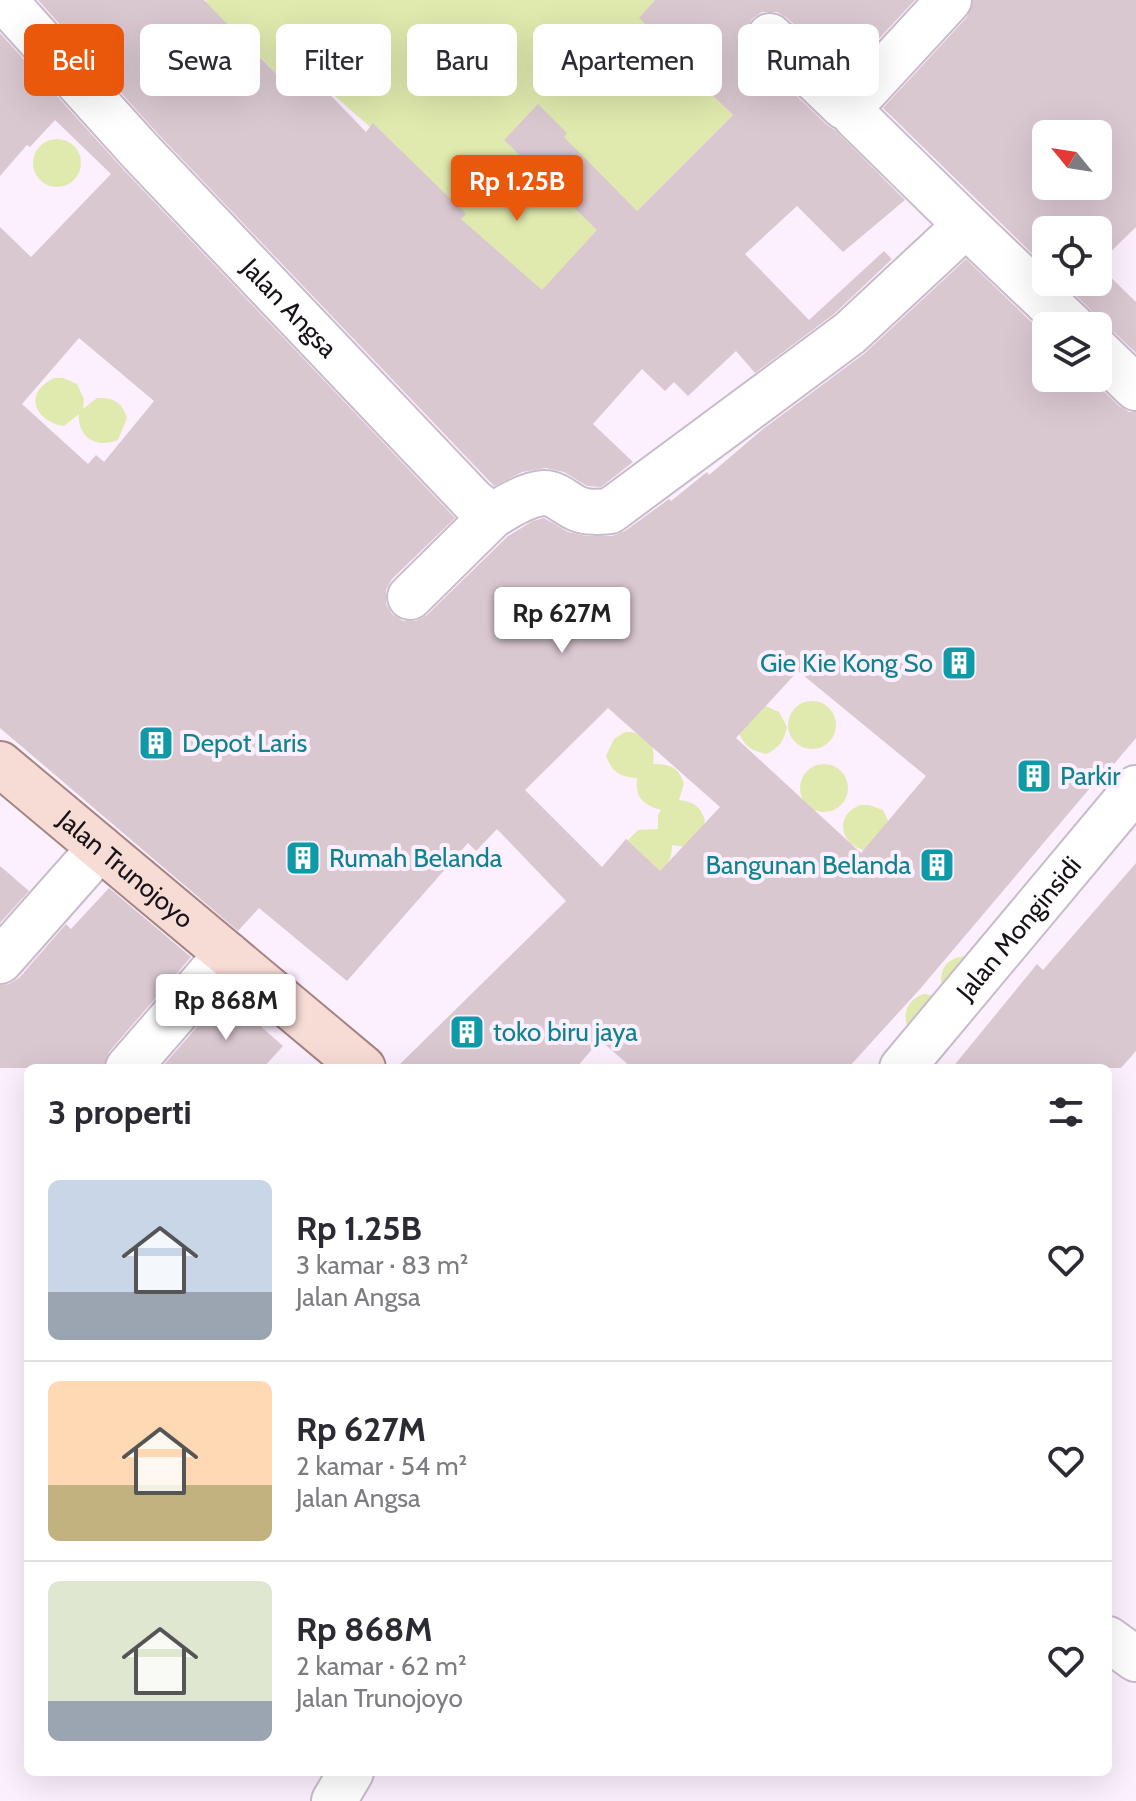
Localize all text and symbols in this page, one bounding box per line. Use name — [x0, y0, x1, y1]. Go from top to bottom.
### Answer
chip: Beli — [24, 24, 124, 96]
chip: Sewa — [140, 24, 260, 96]
chip: Filter — [276, 24, 391, 96]
chip: Baru — [407, 24, 517, 96]
chip: Apartemen — [533, 24, 722, 96]
chip: Rumah — [738, 24, 879, 96]
north arrow — [1032, 120, 1112, 200]
map controls — [1032, 120, 1112, 392]
pin: Rp 1.25B — [434, 155, 600, 223]
text: Rp 1.25B — [469, 165, 565, 197]
button: locate — [1032, 216, 1112, 296]
street label: Jalan Angsa — [234, 251, 344, 365]
button: layers — [1032, 312, 1112, 392]
pin: Rp 627M — [488, 587, 636, 655]
text: Rp 627M — [512, 597, 612, 629]
building icon: Gie Kie Kong So — [940, 644, 978, 682]
place label: Gie Kie Kong So — [760, 647, 933, 679]
building icon: Depot Laris — [137, 724, 175, 762]
place label: Depot Laris — [182, 727, 308, 759]
building icon: Parkir — [1015, 757, 1053, 795]
place label: Parkir — [1060, 760, 1121, 792]
street label: Jalan Trunojoyo — [51, 803, 200, 935]
building icon: Rumah Belanda — [284, 839, 322, 877]
place label: Rumah Belanda — [329, 842, 503, 874]
building icon: Bangunan Belanda — [918, 846, 956, 884]
place label: Bangunan Belanda — [706, 849, 912, 881]
street label: Jalan Monginsidi — [949, 850, 1088, 1007]
pin: Rp 868M — [152, 974, 300, 1042]
text: Rp 868M — [174, 984, 278, 1016]
building icon: toko biru jaya — [448, 1013, 486, 1051]
place label: toko biru jaya — [493, 1016, 638, 1048]
icon: filters — [1044, 1090, 1088, 1134]
text: 3 properti — [48, 1091, 192, 1133]
text: Rp 1.25B — [296, 1207, 422, 1249]
icon: home — [112, 1212, 208, 1308]
icon: heart — [1044, 1238, 1088, 1282]
text: 3 kamar · 83 m² — [296, 1249, 468, 1281]
text: Jalan Angsa — [296, 1281, 421, 1313]
text: Rp 627M — [296, 1408, 426, 1450]
icon: home — [112, 1413, 208, 1509]
icon: heart — [1044, 1439, 1088, 1483]
text: 2 kamar · 54 m² — [296, 1450, 467, 1482]
text: Jalan Angsa — [296, 1482, 421, 1514]
text: Rp 868M — [296, 1608, 433, 1650]
icon: home — [112, 1613, 208, 1709]
icon: heart — [1044, 1639, 1088, 1683]
text: 2 kamar · 62 m² — [296, 1650, 467, 1682]
text: Jalan Trunojoyo — [296, 1682, 463, 1714]

